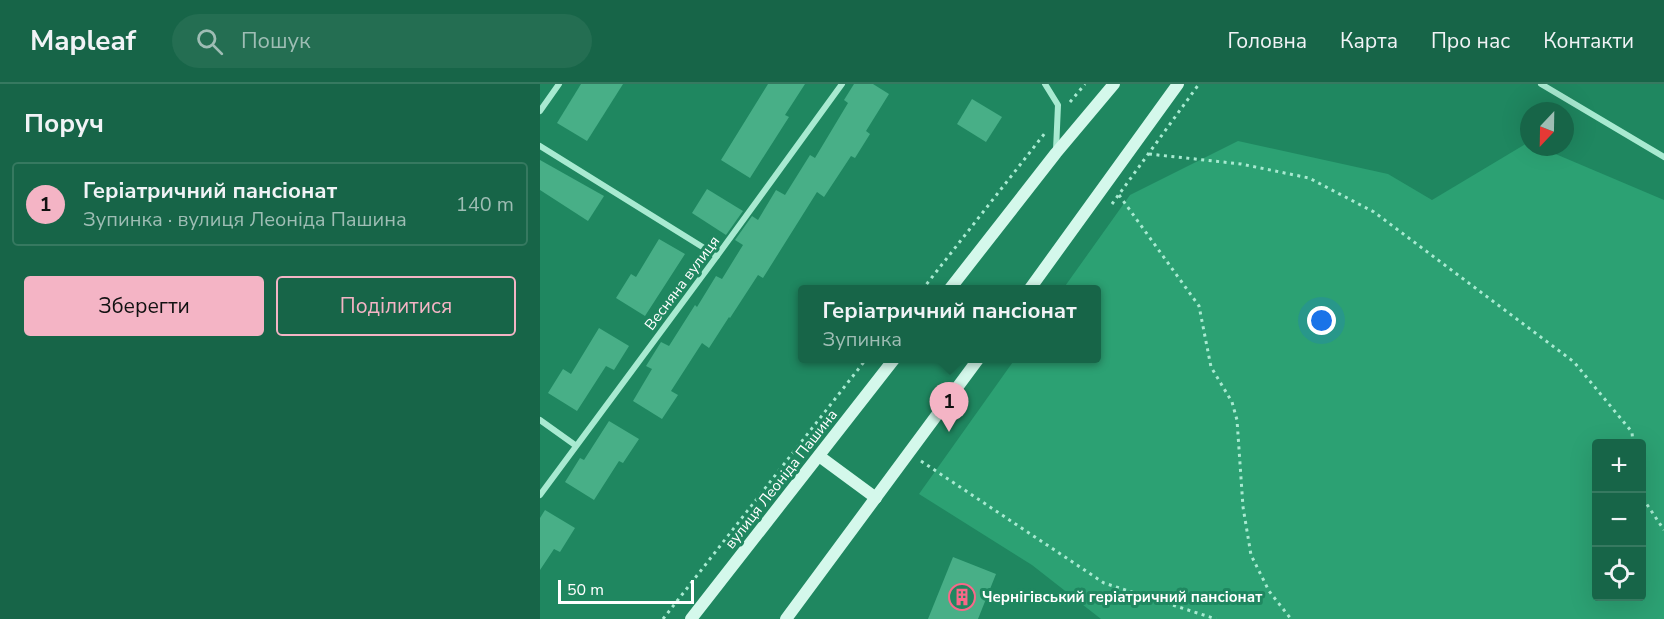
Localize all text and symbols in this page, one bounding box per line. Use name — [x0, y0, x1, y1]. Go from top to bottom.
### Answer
search box — [172, 14, 592, 68]
text: Mapleaf — [30, 22, 136, 60]
icon: search — [193, 25, 226, 58]
text: Пошук — [241, 26, 311, 56]
text: Головна — [1227, 27, 1307, 55]
text: Карта — [1340, 27, 1398, 55]
text: Про нас — [1431, 27, 1510, 55]
text: Контакти — [1543, 27, 1634, 55]
north arrow — [1520, 102, 1574, 156]
text: Поруч — [24, 106, 104, 141]
text: Геріатричний пансіонат — [83, 176, 337, 206]
text: 1 — [40, 191, 52, 218]
text: 140 m — [456, 191, 514, 218]
text: Зупинка · вулиця Леоніда Пашина — [83, 206, 407, 233]
street label: Весняна вулиця — [640, 232, 724, 334]
button: Зберегти — [24, 276, 264, 336]
button: Поділитися — [276, 276, 516, 336]
popup — [798, 285, 1101, 363]
text: Геріатричний пансіонат — [822, 296, 1077, 326]
your location — [1307, 306, 1336, 335]
text: Зупинка — [822, 326, 902, 353]
pin: 1 — [930, 382, 968, 432]
street label: вулиця Леоніда Пашина — [720, 405, 842, 553]
map controls — [1592, 439, 1646, 601]
button: + — [1592, 439, 1646, 493]
button: − — [1592, 493, 1646, 547]
button: locate — [1592, 547, 1646, 601]
scale bar — [558, 577, 694, 604]
text: 50 m — [567, 579, 604, 601]
building icon: Чернігівський геріатричний пансіонат — [947, 582, 977, 612]
place label: Чернігівський геріатричний пансіонат — [982, 587, 1262, 607]

